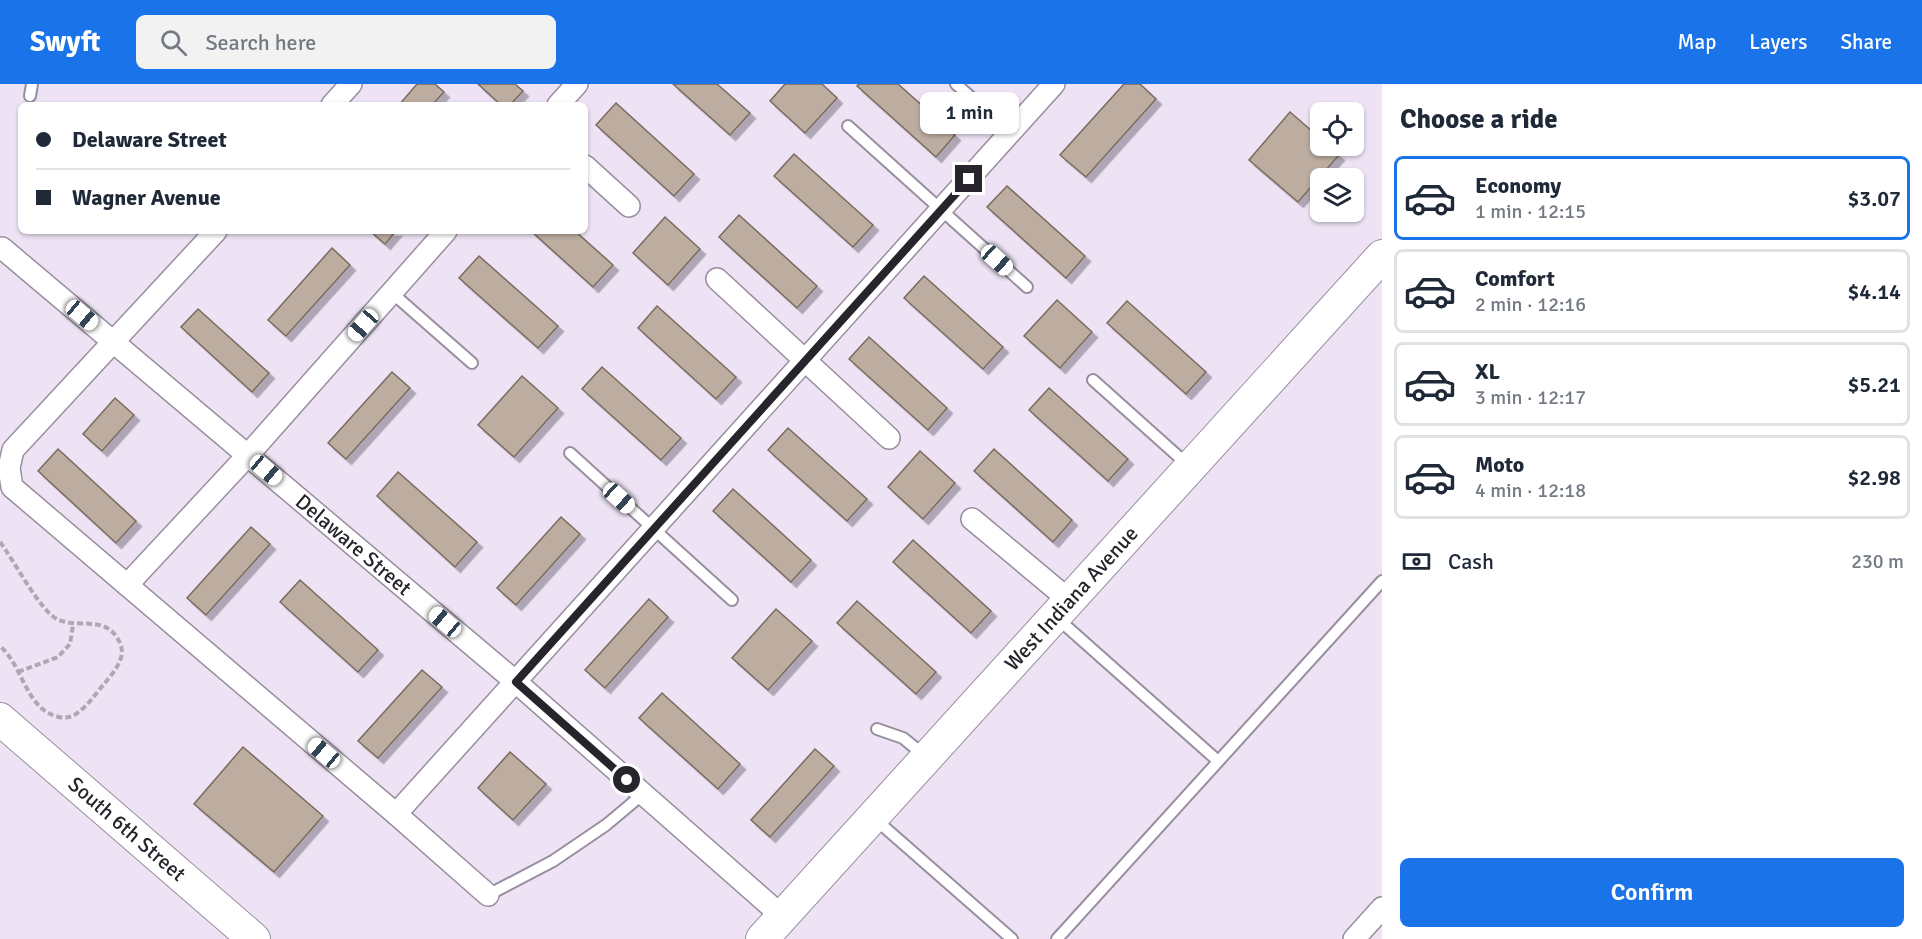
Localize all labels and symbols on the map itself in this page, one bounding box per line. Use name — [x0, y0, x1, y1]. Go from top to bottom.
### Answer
callout: 1 min — [920, 92, 1018, 134]
route end — [955, 165, 982, 192]
car — [978, 241, 1016, 279]
car — [62, 297, 102, 333]
car — [344, 306, 382, 344]
car — [246, 452, 286, 488]
car — [600, 479, 638, 517]
street label: Delaware Street — [290, 489, 417, 601]
street label: West Indiana Avenue — [999, 521, 1143, 676]
car — [425, 604, 465, 640]
car — [304, 735, 344, 771]
route start — [613, 766, 640, 793]
street label: South 6th Street — [63, 771, 191, 887]

